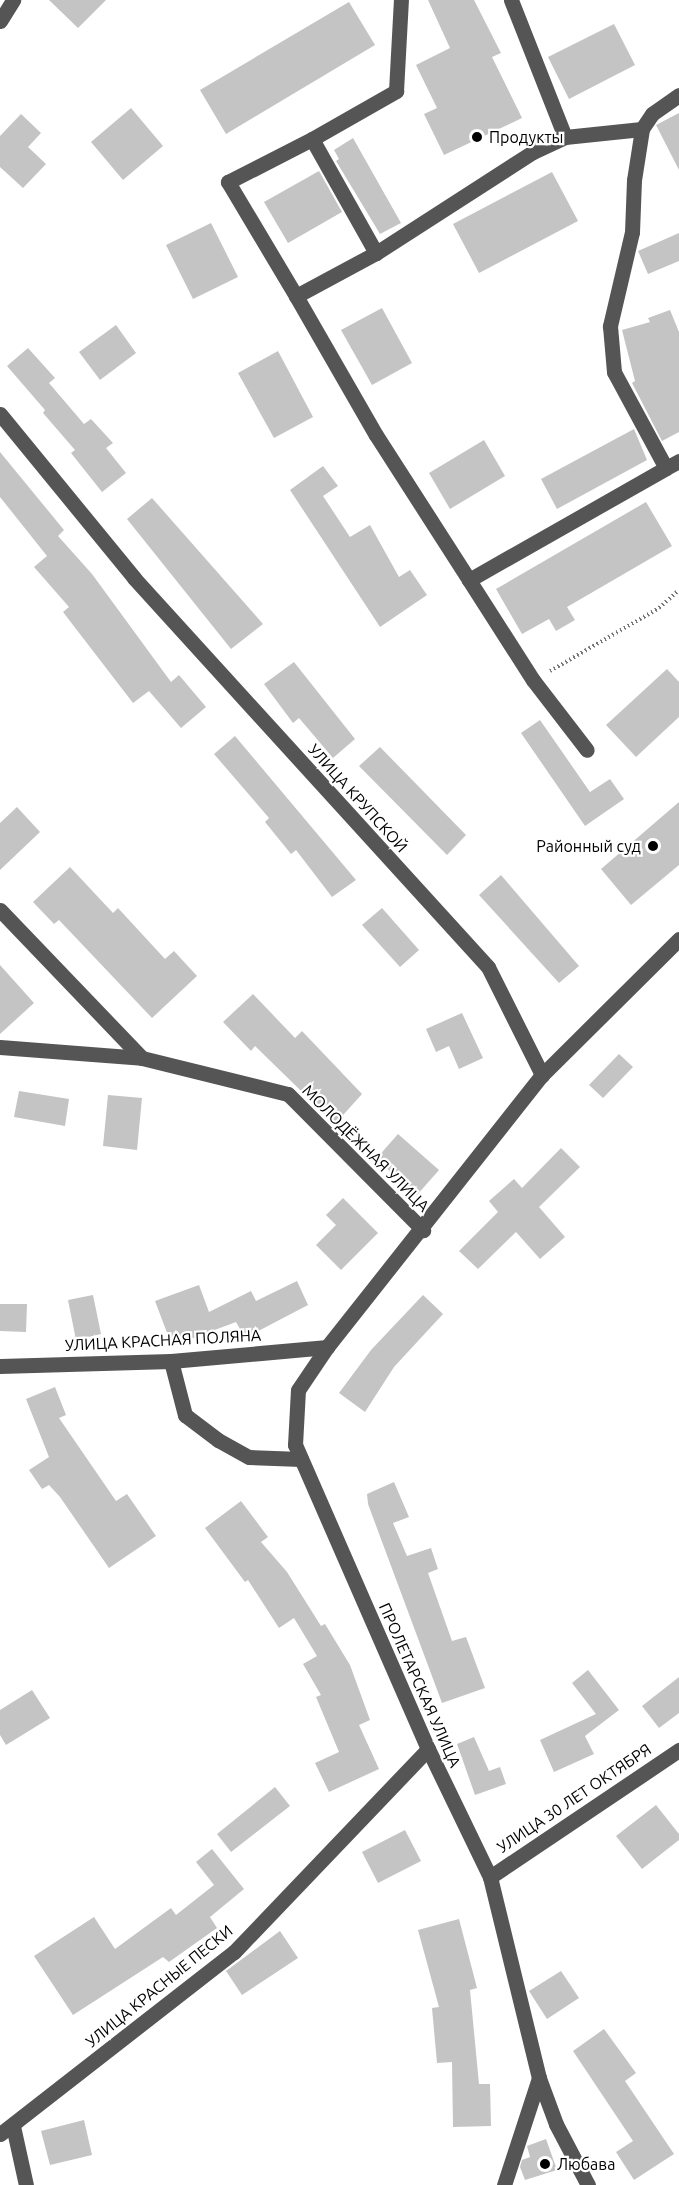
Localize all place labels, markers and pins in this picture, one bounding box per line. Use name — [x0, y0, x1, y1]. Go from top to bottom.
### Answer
place label: Продукты — [489, 127, 564, 147]
marker: Продукты — [470, 130, 484, 144]
place label: Районный суд — [536, 836, 641, 856]
marker: Районный суд — [646, 839, 660, 853]
place label: Любава — [557, 2154, 615, 2174]
marker: Любава — [538, 2157, 552, 2171]

